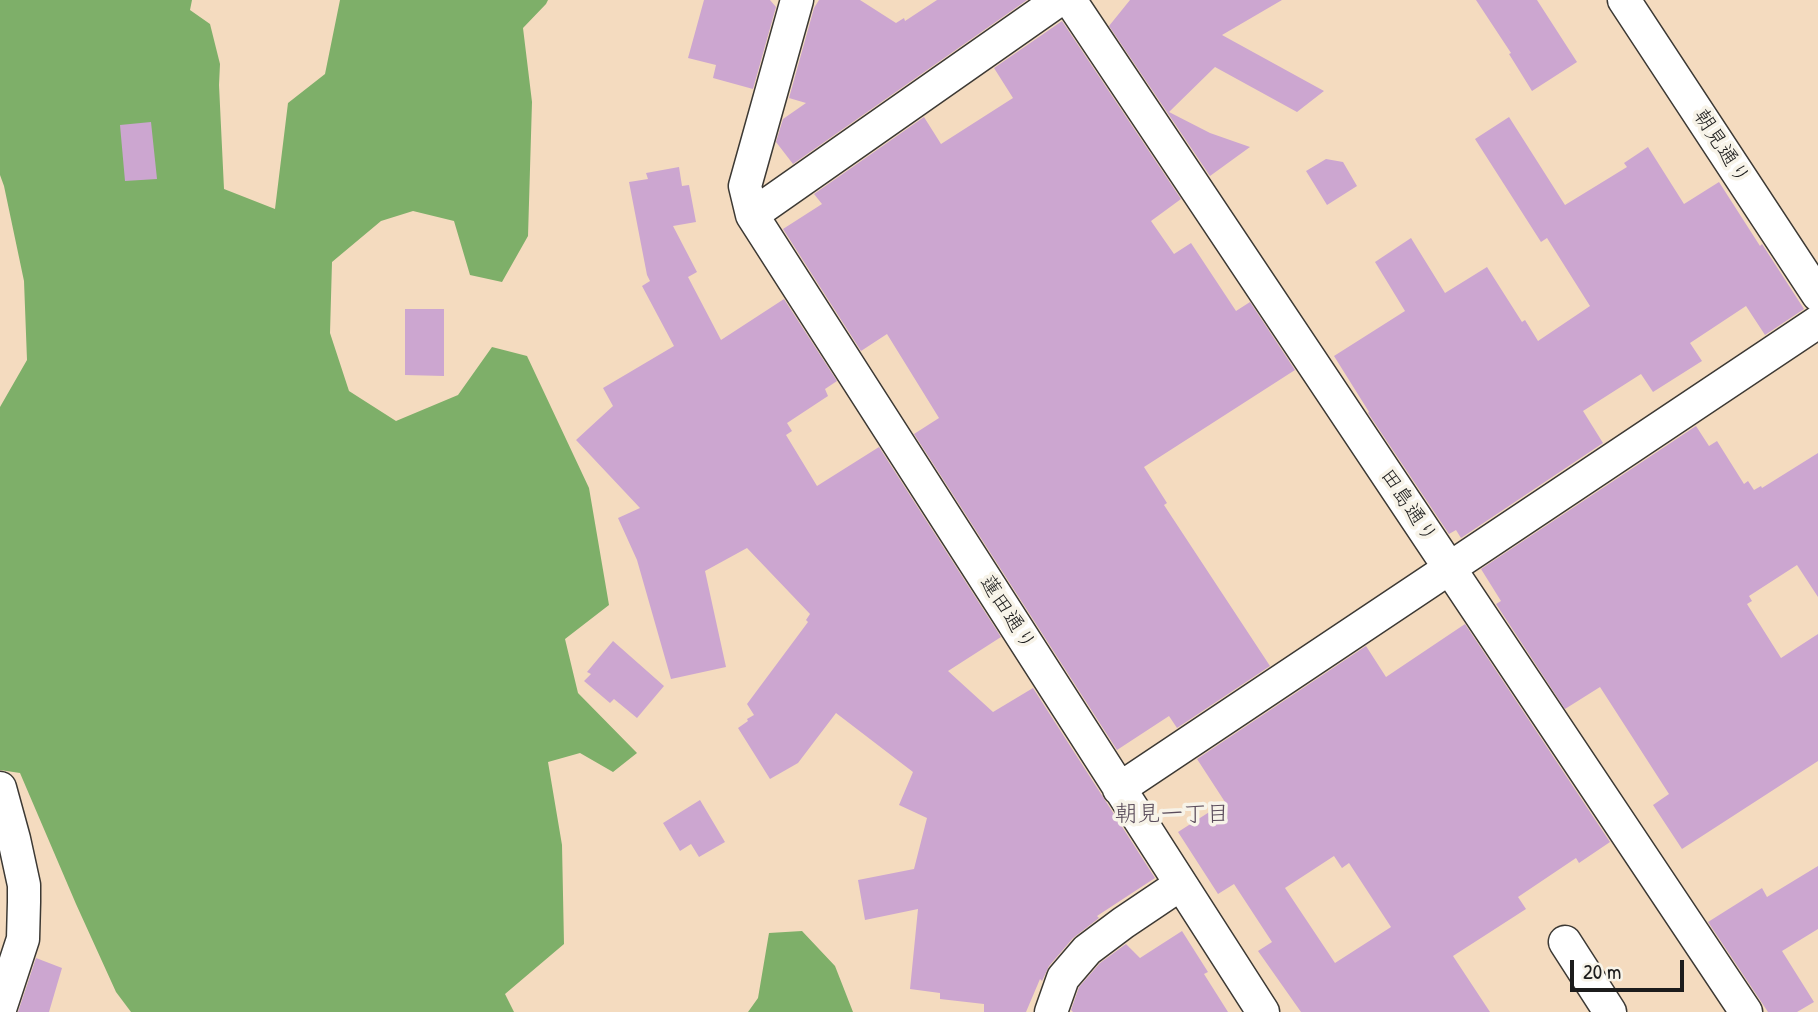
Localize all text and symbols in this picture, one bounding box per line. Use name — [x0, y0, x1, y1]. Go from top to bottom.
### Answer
street label: 朝見通り — [1688, 105, 1754, 189]
street label: 田島通り — [1374, 464, 1442, 548]
street label: 蓮田通り — [974, 571, 1040, 655]
district label: 朝見一丁目 — [1115, 801, 1229, 829]
scale bar — [1573, 946, 1687, 990]
text: 20 m — [1583, 957, 1621, 986]

